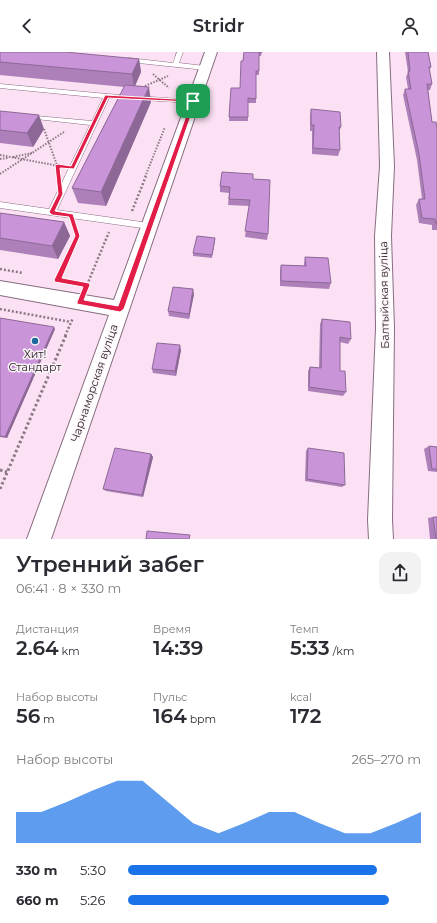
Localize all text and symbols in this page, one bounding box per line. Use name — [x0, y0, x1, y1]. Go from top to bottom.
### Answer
icon: back — [16, 15, 38, 37]
text: Stridr — [193, 15, 244, 37]
icon: person — [399, 15, 421, 37]
pin — [176, 84, 210, 118]
icon: arrive — [182, 90, 204, 112]
street label: Балтыйская вуліца — [376, 241, 392, 349]
street label: Чарнаморская вуліца — [67, 322, 121, 444]
marker: Хит! Стандарт — [30, 336, 40, 346]
place label: Хит! Стандарт — [9, 347, 62, 374]
text: Утренний забег — [16, 551, 204, 578]
button: share — [379, 552, 421, 594]
text: 06:41 · 8 × 330 m — [16, 580, 121, 596]
text: Дистанция — [16, 622, 79, 636]
text: Время — [153, 622, 191, 636]
text: Темп — [290, 622, 319, 636]
text: 2.64 — [16, 636, 59, 660]
text: 14:39 — [153, 636, 203, 660]
text: 5:33 — [290, 636, 330, 660]
text: km — [59, 644, 80, 658]
text: /km — [330, 644, 355, 658]
text: Набор высоты — [16, 690, 98, 704]
text: Пульс — [153, 690, 187, 704]
text: kcal — [290, 690, 312, 704]
text: 56 — [16, 704, 40, 728]
text: 164 — [153, 704, 187, 728]
text: 172 — [290, 704, 321, 728]
text: m — [40, 712, 55, 726]
text: bpm — [187, 712, 216, 726]
text: Набор высоты — [16, 751, 113, 767]
text: 265–270 m — [351, 751, 421, 767]
text: 330 m — [16, 862, 57, 878]
text: 5:30 — [80, 862, 106, 878]
text: 660 m — [16, 892, 59, 908]
text: 5:26 — [80, 892, 105, 908]

